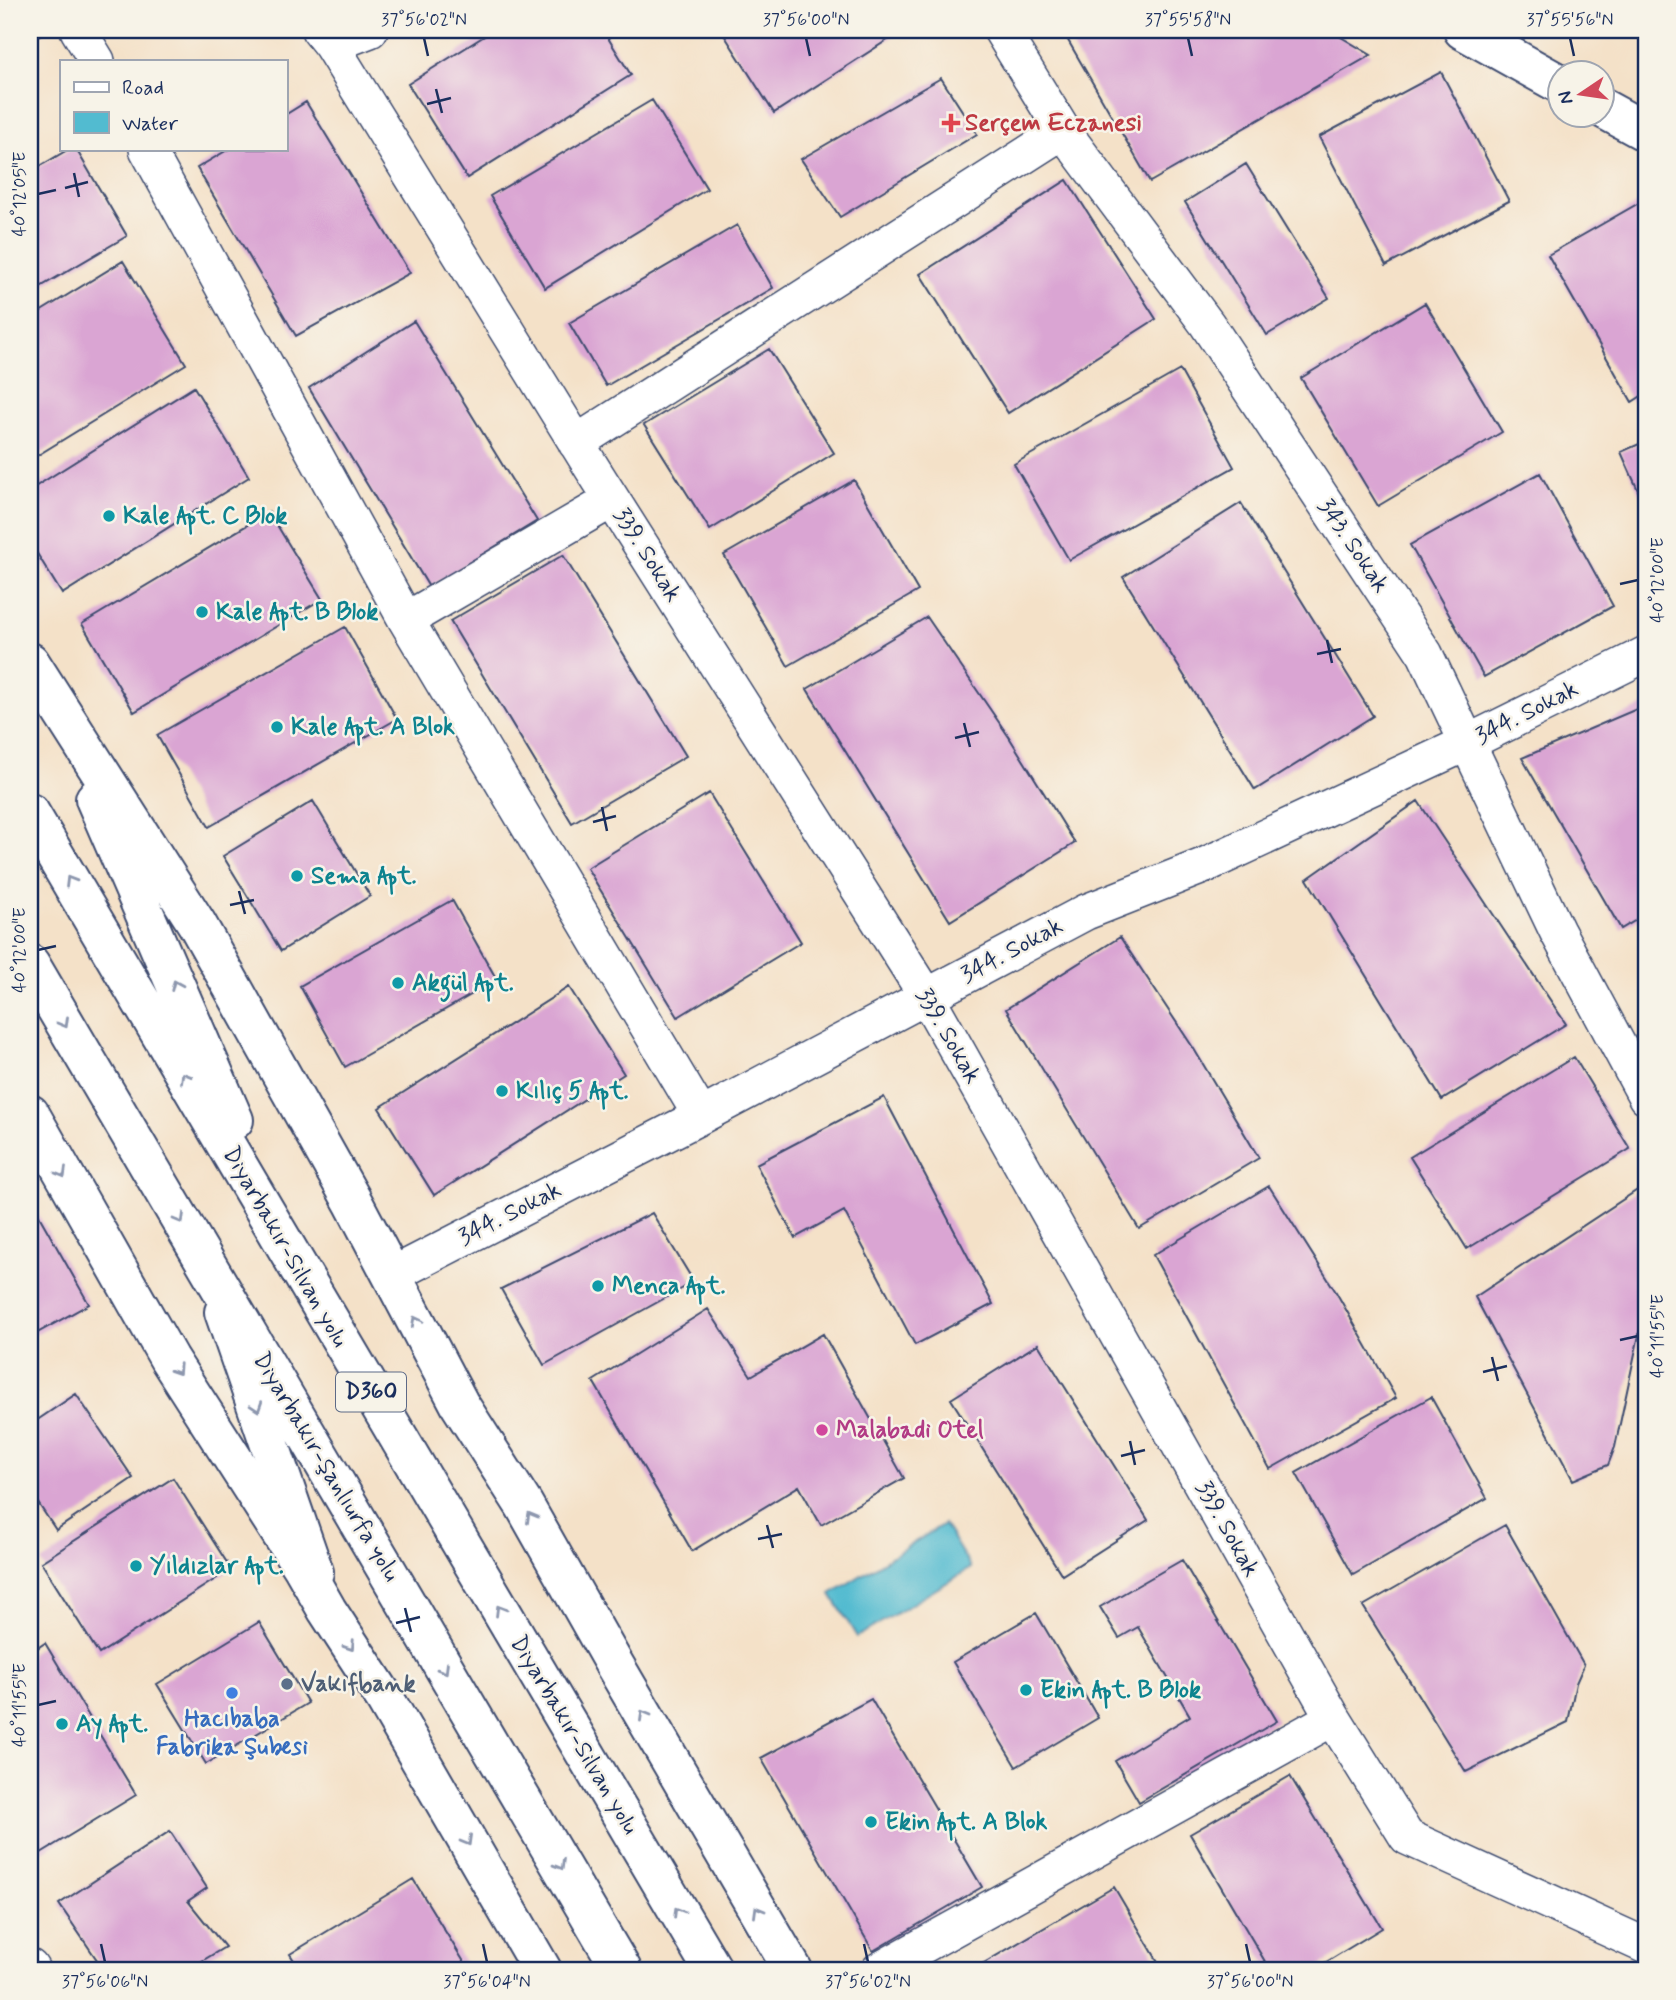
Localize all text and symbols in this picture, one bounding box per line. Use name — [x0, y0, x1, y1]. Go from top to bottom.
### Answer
text: 37°56'02"N — [381, 8, 467, 32]
text: 37°56'00"N — [763, 8, 849, 32]
text: 37°55'58"N — [1145, 8, 1231, 32]
text: 37°55'56"N — [1527, 8, 1613, 32]
legend — [60, 60, 287, 150]
north arrow — [1546, 60, 1616, 130]
text: Road — [122, 74, 164, 102]
text: N — [1552, 89, 1580, 106]
place label: Serçem Eczanesi — [965, 108, 1142, 139]
text: Water — [122, 110, 178, 138]
marker: Serçem Eczanesi — [943, 115, 959, 131]
text: 40°12'05"E — [8, 152, 32, 236]
street label: 343. Sokak — [1310, 493, 1396, 599]
place label: Kale Apt. C Blok — [123, 501, 287, 535]
street label: 339. Sokak — [606, 502, 688, 608]
marker: Kale Apt. C Blok — [101, 508, 117, 524]
text: 40°12'00"E — [1646, 537, 1670, 623]
place label: Kale Apt. B Blok — [216, 597, 378, 631]
marker: Kale Apt. B Blok — [194, 604, 210, 620]
street label: 344. Sokak — [1470, 674, 1584, 752]
place label: Kale Apt. A Blok — [291, 712, 455, 746]
marker: Kale Apt. A Blok — [269, 719, 285, 735]
place label: Sema Apt. — [311, 861, 417, 895]
marker: Sema Apt. — [289, 868, 305, 884]
one-way arrow — [65, 876, 78, 889]
text: 40°12'00"E — [8, 907, 32, 993]
street label: 344. Sokak — [955, 911, 1069, 991]
place label: Akgül Apt. — [412, 968, 514, 1002]
marker: Akgül Apt. — [390, 975, 406, 991]
one-way arrow — [170, 980, 184, 993]
street label: 339. Sokak — [908, 982, 988, 1090]
one-way arrow — [56, 1016, 69, 1029]
one-way arrow — [180, 1072, 193, 1084]
place label: Kılıç 5 Apt. — [516, 1076, 629, 1110]
marker: Kılıç 5 Apt. — [494, 1083, 510, 1099]
street label: Diyarbakır-Silvan yolu — [215, 1141, 355, 1353]
one-way arrow — [54, 1166, 67, 1179]
street label: 344. Sokak — [453, 1175, 567, 1253]
one-way arrow — [171, 1212, 184, 1225]
place label: Menca Apt. — [612, 1271, 725, 1305]
marker: Menca Apt. — [590, 1278, 606, 1294]
text: 40°11'55"E — [1646, 1294, 1670, 1378]
one-way arrow — [411, 1316, 424, 1328]
street label: Diyarbakır-Şanlıurfa yolu — [245, 1347, 407, 1587]
one-way arrow — [168, 1363, 181, 1376]
road number: D360 — [336, 1372, 406, 1412]
one-way arrow — [249, 1401, 263, 1413]
place label: Malabadi Otel — [836, 1415, 984, 1446]
marker: Malabadi Otel — [814, 1422, 830, 1438]
street label: 339. Sokak — [1188, 1475, 1266, 1583]
one-way arrow — [526, 1512, 539, 1525]
place label: Yıldızlar Apt. — [150, 1551, 284, 1585]
marker: Yıldızlar Apt. — [128, 1558, 144, 1574]
one-way arrow — [495, 1605, 508, 1618]
street label: Diyarbakır-Silvan yolu — [502, 1630, 646, 1840]
one-way arrow — [342, 1638, 355, 1651]
one-way arrow — [436, 1661, 449, 1674]
text: 40°11'55"E — [8, 1663, 32, 1747]
place label: Vakıfbank — [301, 1669, 416, 1700]
place label: Ekin Apt. B Blok — [1040, 1675, 1201, 1709]
marker: Vakıfbank — [279, 1676, 295, 1692]
marker: Ekin Apt. B Blok — [1018, 1682, 1034, 1698]
marker: Hacıbaba Fabrika Şubesi — [224, 1685, 240, 1701]
place label: Hacıbaba Fabrika Şubesi — [156, 1704, 309, 1763]
place label: Ay Apt. — [76, 1709, 148, 1743]
one-way arrow — [639, 1709, 652, 1722]
marker: Ay Apt. — [54, 1716, 70, 1732]
place label: Ekin Apt. A Blok — [885, 1807, 1048, 1841]
marker: Ekin Apt. A Blok — [863, 1814, 879, 1830]
one-way arrow — [459, 1833, 472, 1846]
one-way arrow — [552, 1857, 565, 1870]
one-way arrow — [674, 1906, 687, 1919]
one-way arrow — [753, 1906, 766, 1919]
text: 37°56'06"N — [62, 1970, 148, 1994]
text: 37°56'04"N — [443, 1970, 531, 1994]
text: 37°56'02"N — [825, 1970, 911, 1994]
text: 37°56'00"N — [1207, 1970, 1293, 1994]

